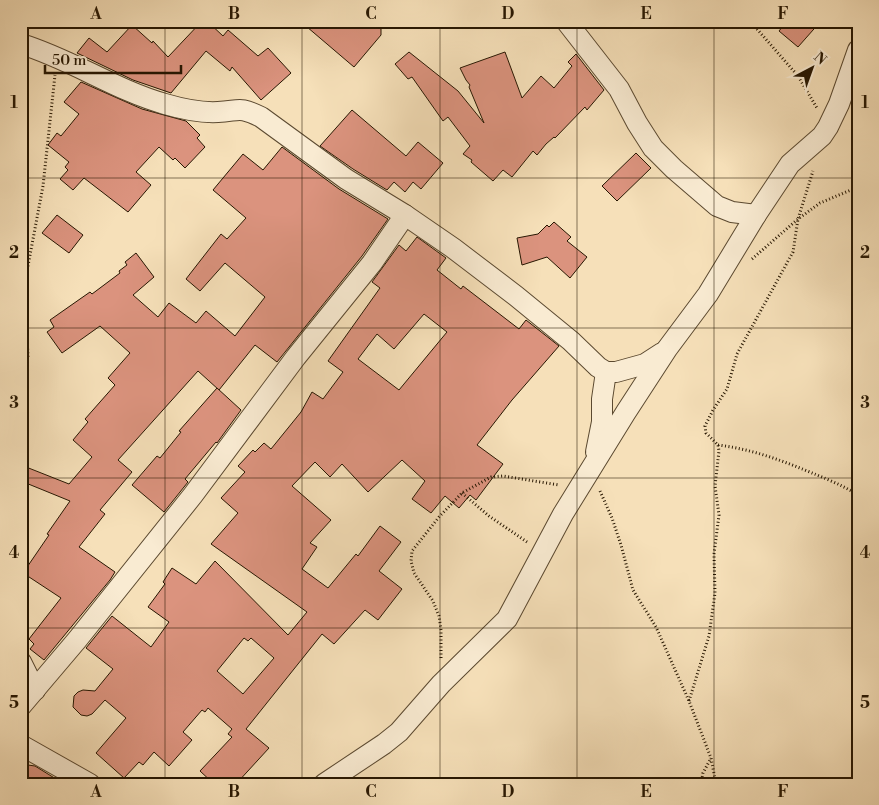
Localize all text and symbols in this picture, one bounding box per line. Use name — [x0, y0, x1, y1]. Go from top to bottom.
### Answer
text: A — [89, 4, 102, 24]
text: B — [228, 4, 240, 24]
text: C — [365, 4, 377, 24]
text: D — [502, 4, 515, 24]
text: E — [640, 4, 652, 24]
text: F — [777, 4, 789, 24]
scale bar — [45, 42, 181, 74]
north arrow — [786, 42, 836, 92]
text: N — [810, 49, 830, 69]
text: 50 m — [52, 51, 86, 70]
text: 1 — [10, 93, 18, 113]
text: 1 — [861, 93, 869, 113]
text: 2 — [9, 243, 19, 263]
text: 2 — [860, 243, 870, 263]
text: 3 — [9, 393, 19, 413]
text: 3 — [860, 393, 870, 413]
text: 4 — [9, 543, 20, 563]
text: 4 — [860, 543, 871, 563]
text: 5 — [9, 693, 19, 713]
text: 5 — [860, 693, 870, 713]
text: A — [89, 782, 102, 802]
text: B — [228, 782, 240, 802]
text: C — [365, 782, 377, 802]
text: D — [502, 782, 515, 802]
text: E — [640, 782, 652, 802]
text: F — [777, 782, 789, 802]

